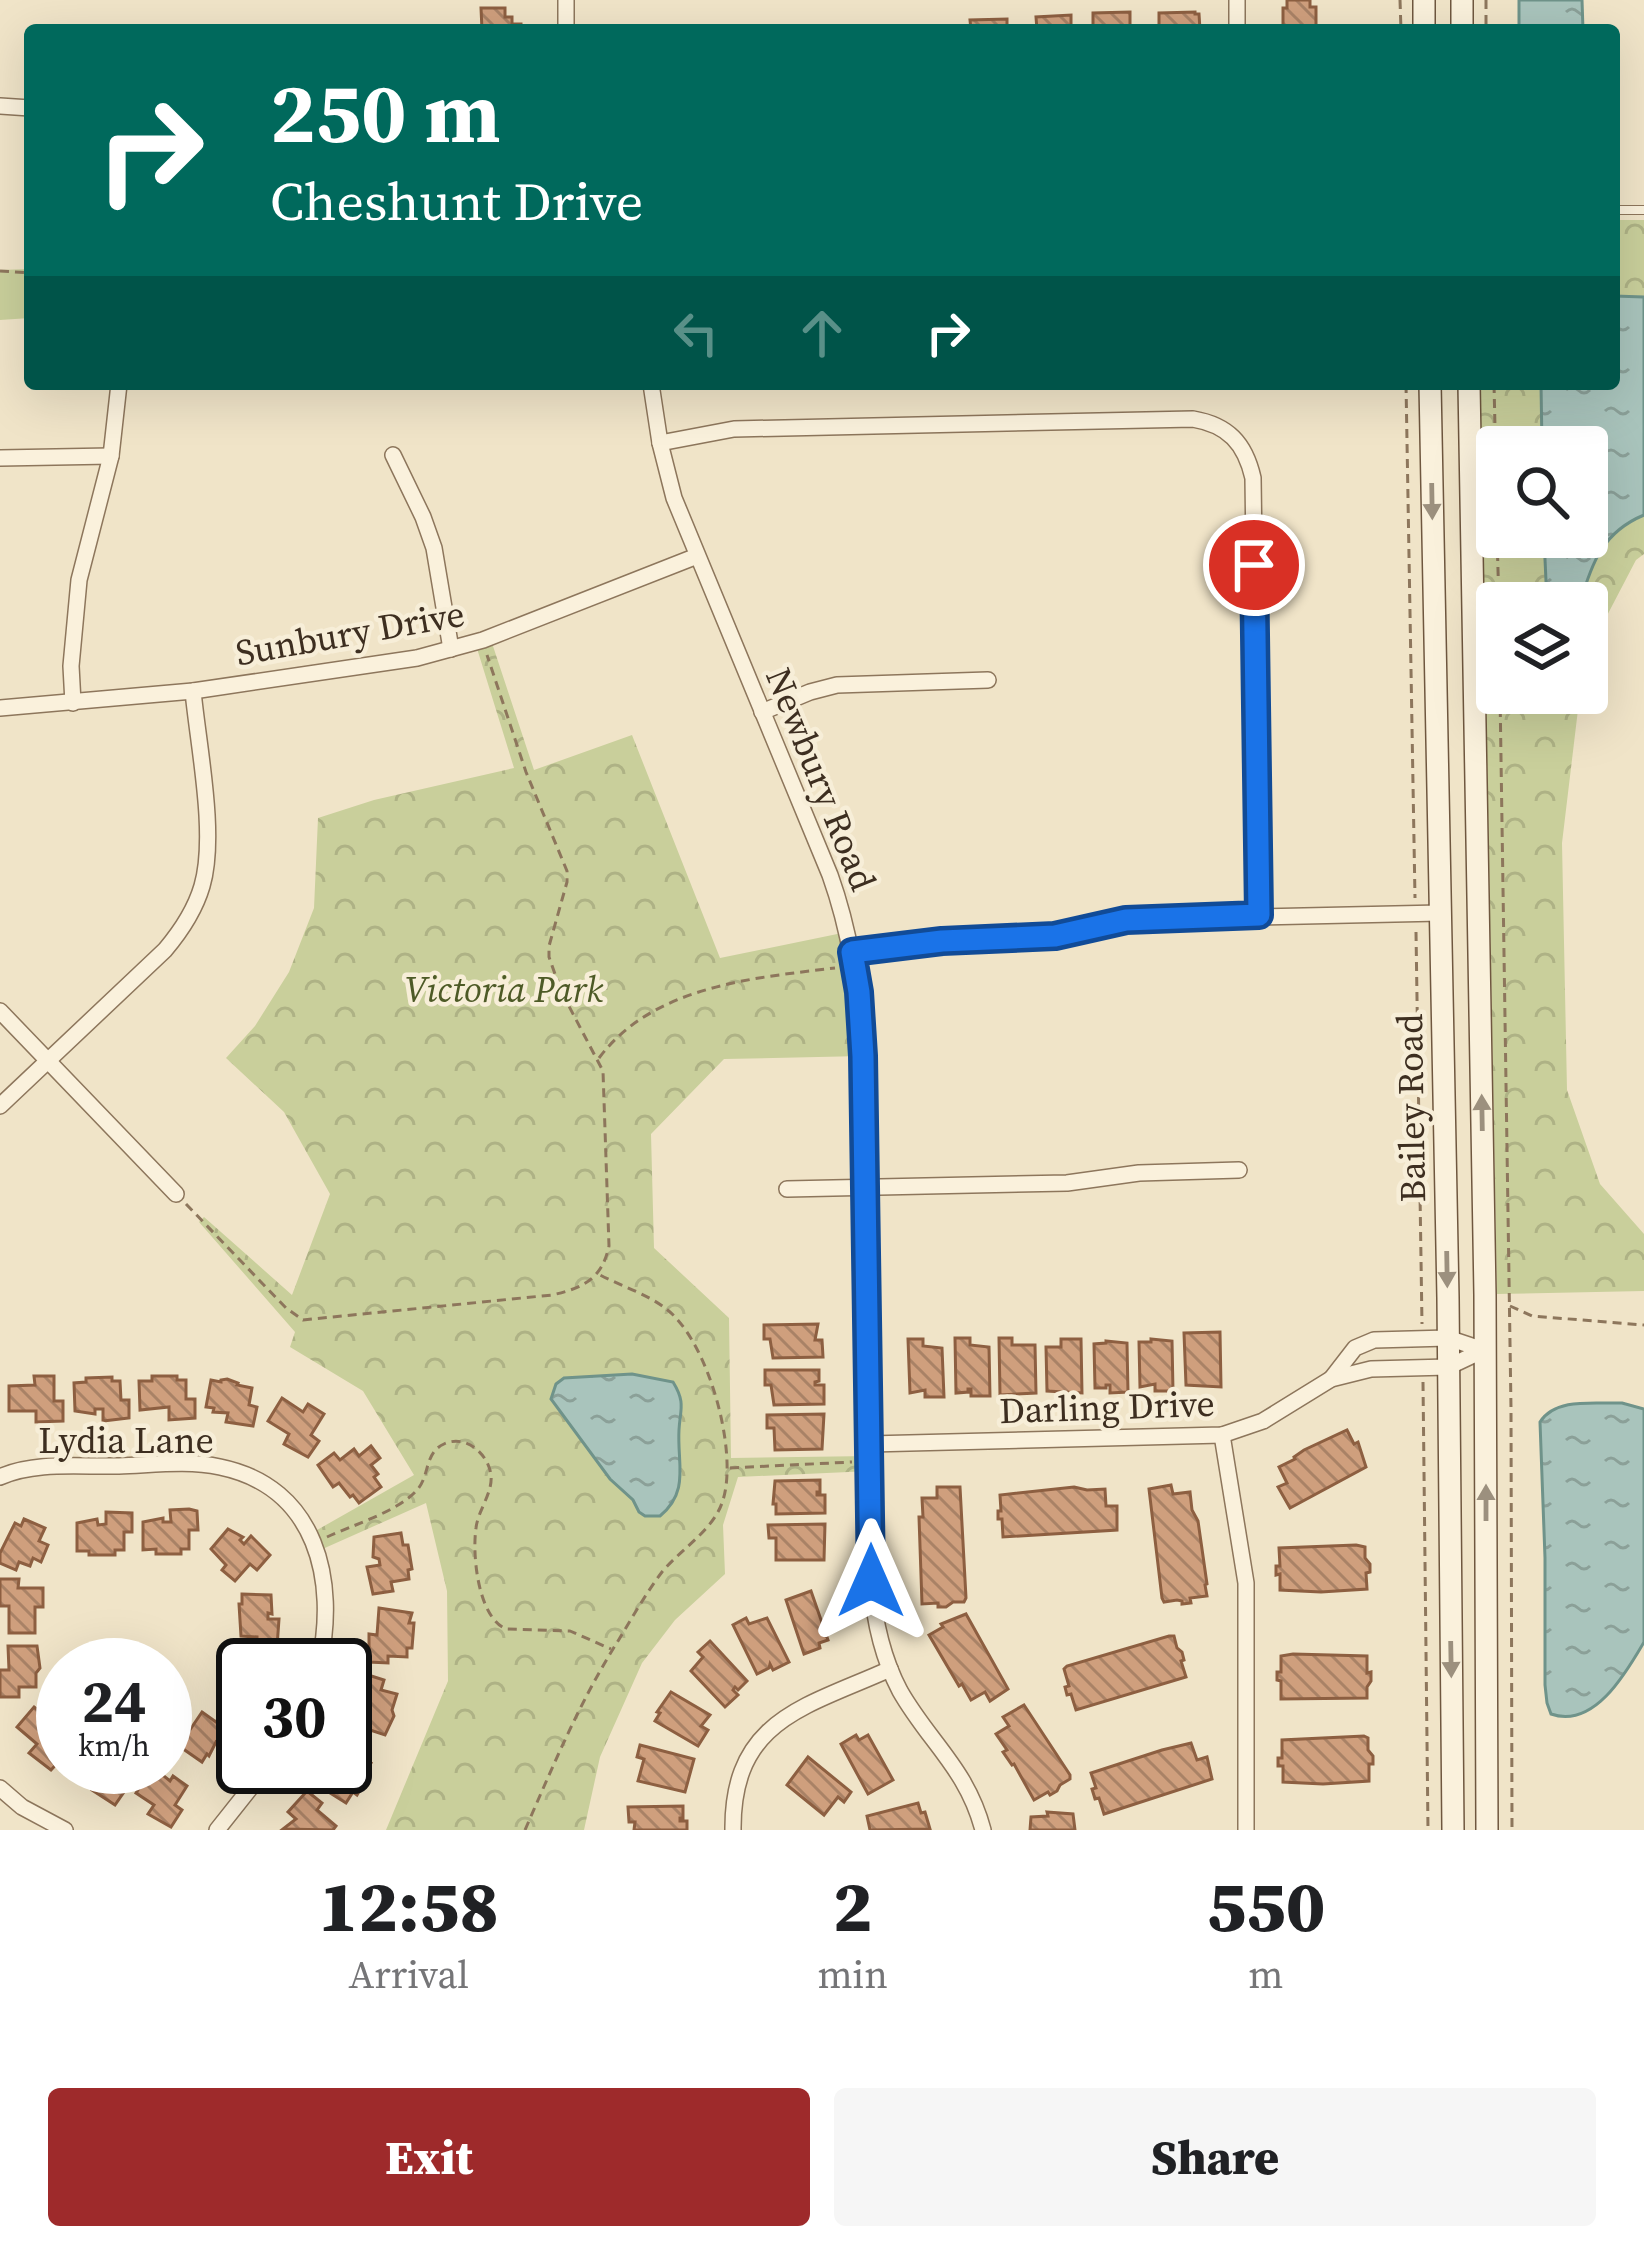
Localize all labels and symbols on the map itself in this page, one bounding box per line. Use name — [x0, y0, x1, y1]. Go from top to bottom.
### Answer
one-way arrow — [1422, 483, 1442, 521]
pin — [1203, 514, 1305, 616]
street label: Sunbury Drive — [232, 589, 468, 677]
street label: Newbury Road — [754, 660, 888, 898]
park label: Victoria Park — [405, 965, 604, 1014]
street label: Bailey Road — [1385, 1013, 1437, 1203]
one-way arrow — [1472, 1093, 1491, 1131]
one-way arrow — [1438, 1251, 1457, 1289]
street label: Darling Drive — [998, 1379, 1216, 1435]
street label: Lydia Lane — [38, 1416, 214, 1465]
one-way arrow — [1476, 1483, 1496, 1521]
position arrow — [808, 1518, 934, 1644]
speed limit sign: 30 — [216, 1638, 372, 1794]
one-way arrow — [1441, 1641, 1461, 1679]

